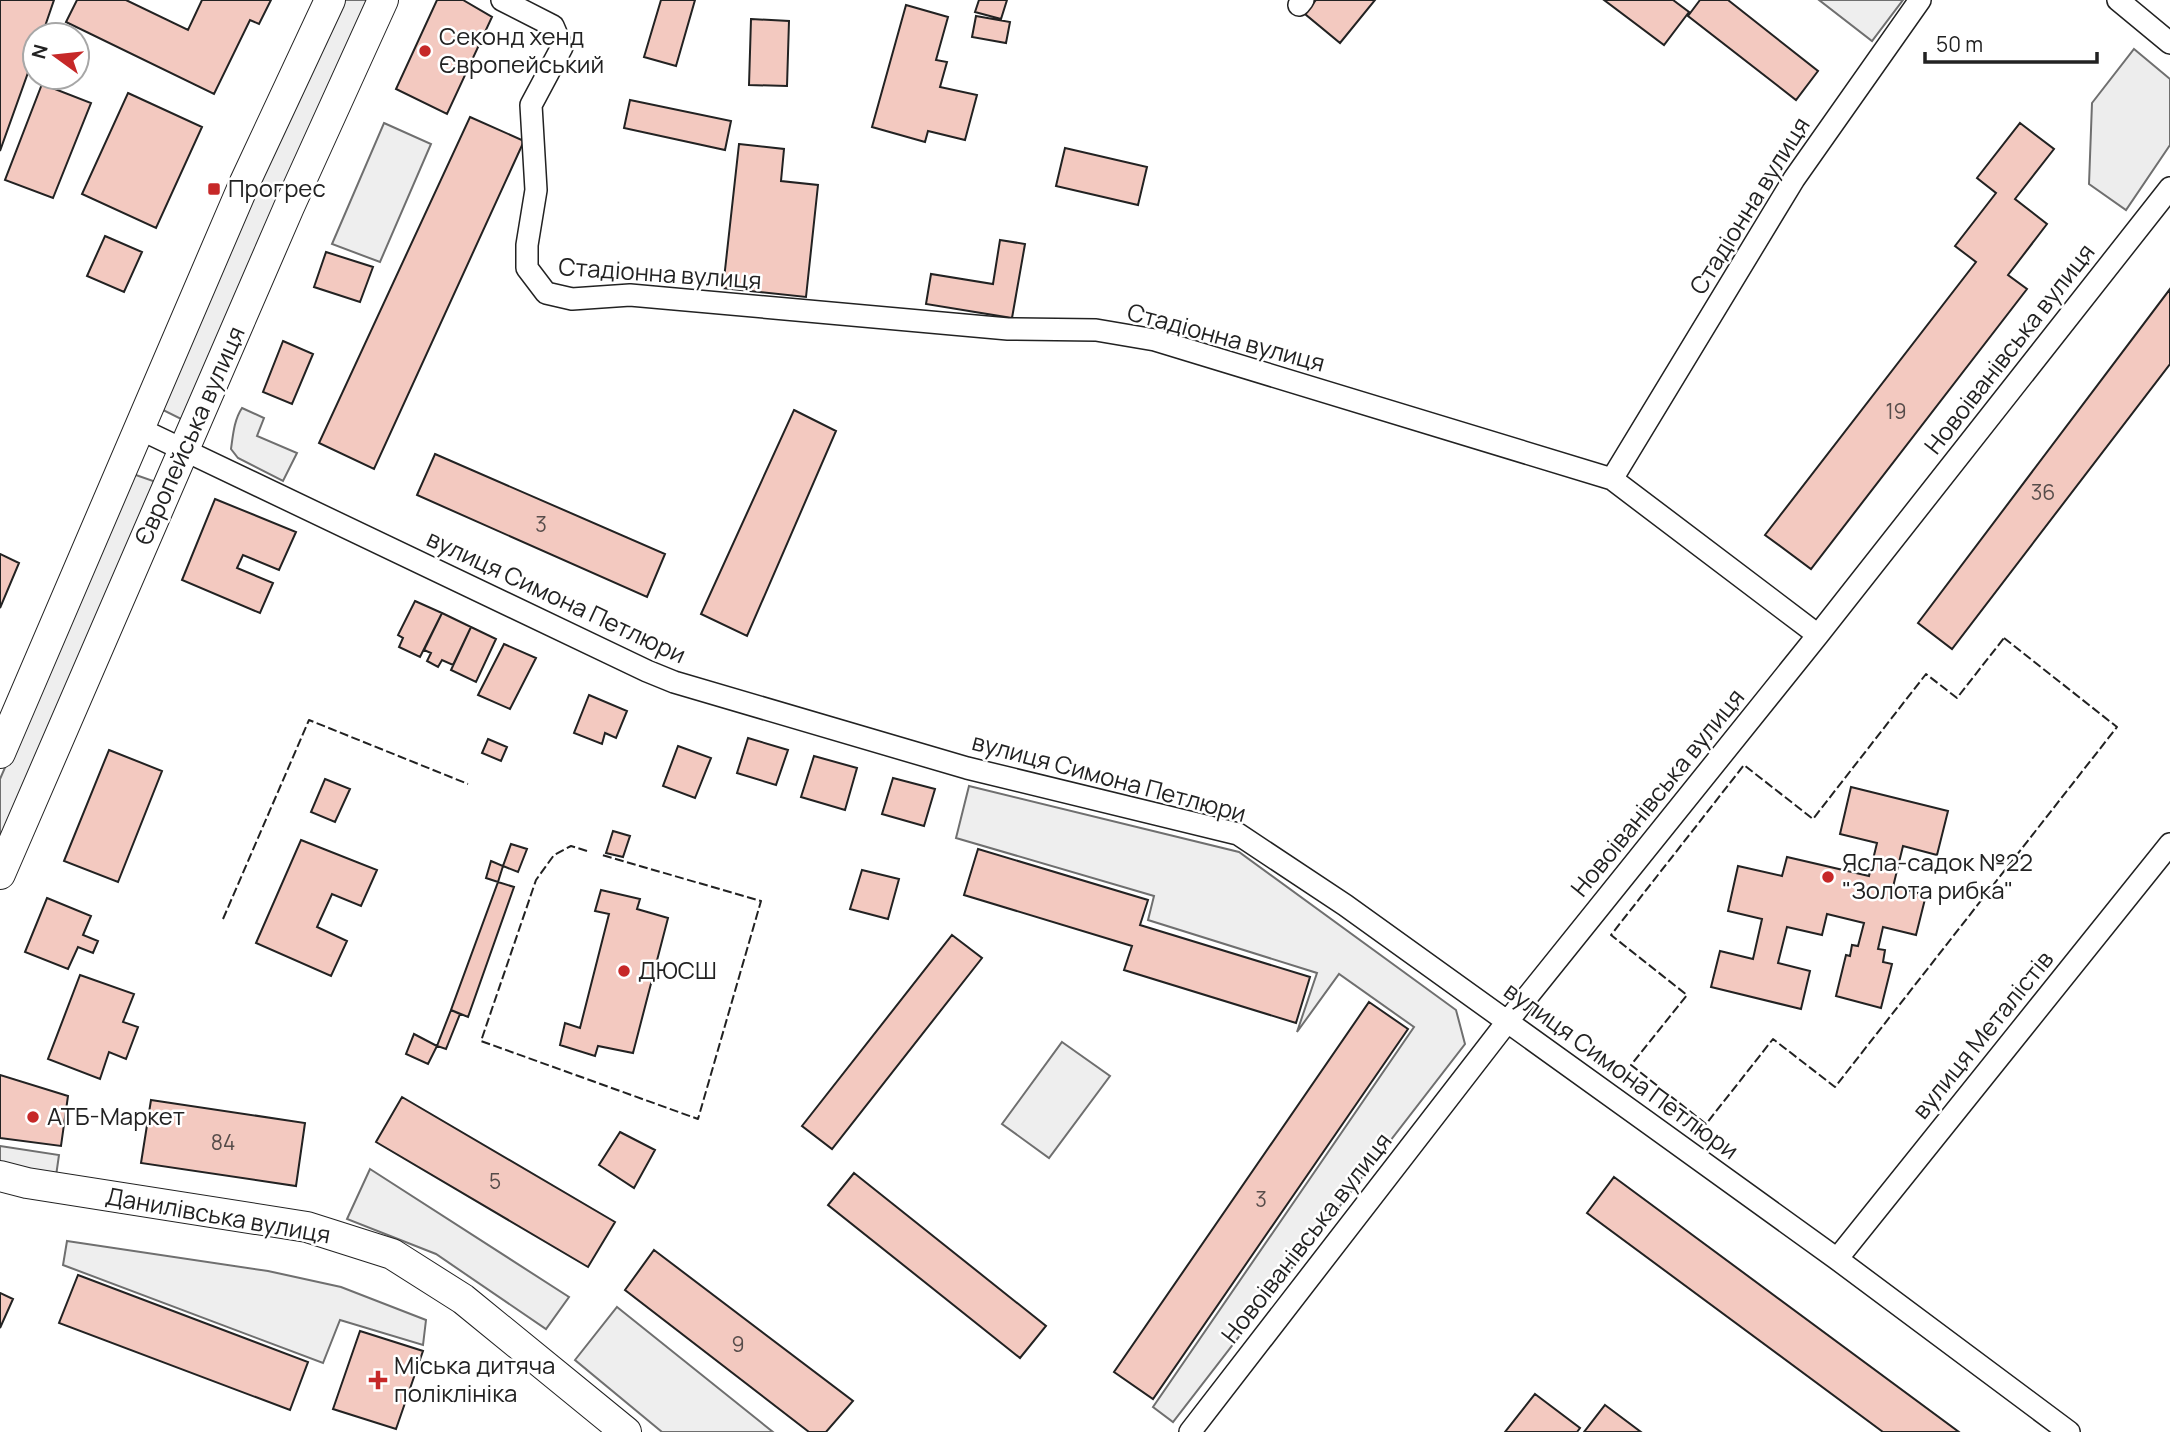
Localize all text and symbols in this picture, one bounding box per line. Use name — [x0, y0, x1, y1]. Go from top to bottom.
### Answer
place label: Секонд хенд Європейський — [439, 19, 604, 80]
north arrow — [21, 21, 91, 91]
scale bar — [1925, 21, 2096, 65]
text: 50 m — [1936, 30, 1983, 58]
text: N — [25, 42, 54, 62]
marker: Секонд хенд Європейський — [417, 43, 433, 59]
street label: Стадіонна вулиця — [1681, 110, 1817, 300]
place label: Прогрес — [228, 171, 326, 204]
marker: Прогрес — [206, 181, 222, 197]
street label: Новоіванівська вулиця — [1916, 236, 2102, 460]
street label: Стадіонна вулиця — [557, 249, 763, 296]
street label: Стадіонна вулиця — [1124, 294, 1329, 379]
street label: Європейська вулиця — [125, 321, 252, 550]
house number: 19 — [1885, 397, 1907, 425]
house number: 36 — [2031, 478, 2055, 506]
house number: 3 — [535, 510, 547, 538]
street label: вулиця Симона Петлюри — [422, 521, 692, 670]
street label: Новоіванівська вулиця — [1563, 681, 1751, 903]
street label: вулиця Симона Петлюри — [969, 724, 1250, 829]
place label: Ясла-садок №22 "Золота рибка" — [1842, 845, 2033, 906]
marker: Ясла-садок №22 "Золота рибка" — [1820, 869, 1836, 885]
street label: вулиця Металістів — [1904, 943, 2060, 1125]
place label: ДЮСШ — [638, 953, 717, 986]
marker: ДЮСШ — [616, 963, 632, 979]
street label: вулиця Симона Петлюри — [1498, 973, 1746, 1166]
place label: АТБ-Маркет — [47, 1099, 185, 1132]
marker: АТБ-Маркет — [25, 1109, 41, 1125]
street label: Новоіванівська вулиця — [1213, 1125, 1399, 1349]
house number: 84 — [211, 1128, 235, 1156]
house number: 5 — [489, 1167, 501, 1195]
street label: Данилівська вулиця — [103, 1178, 333, 1251]
house number: 3 — [1255, 1185, 1267, 1213]
house number: 9 — [731, 1330, 745, 1358]
place label: Міська дитяча поліклініка — [394, 1348, 555, 1409]
marker: Міська дитяча поліклініка — [368, 1370, 388, 1390]

